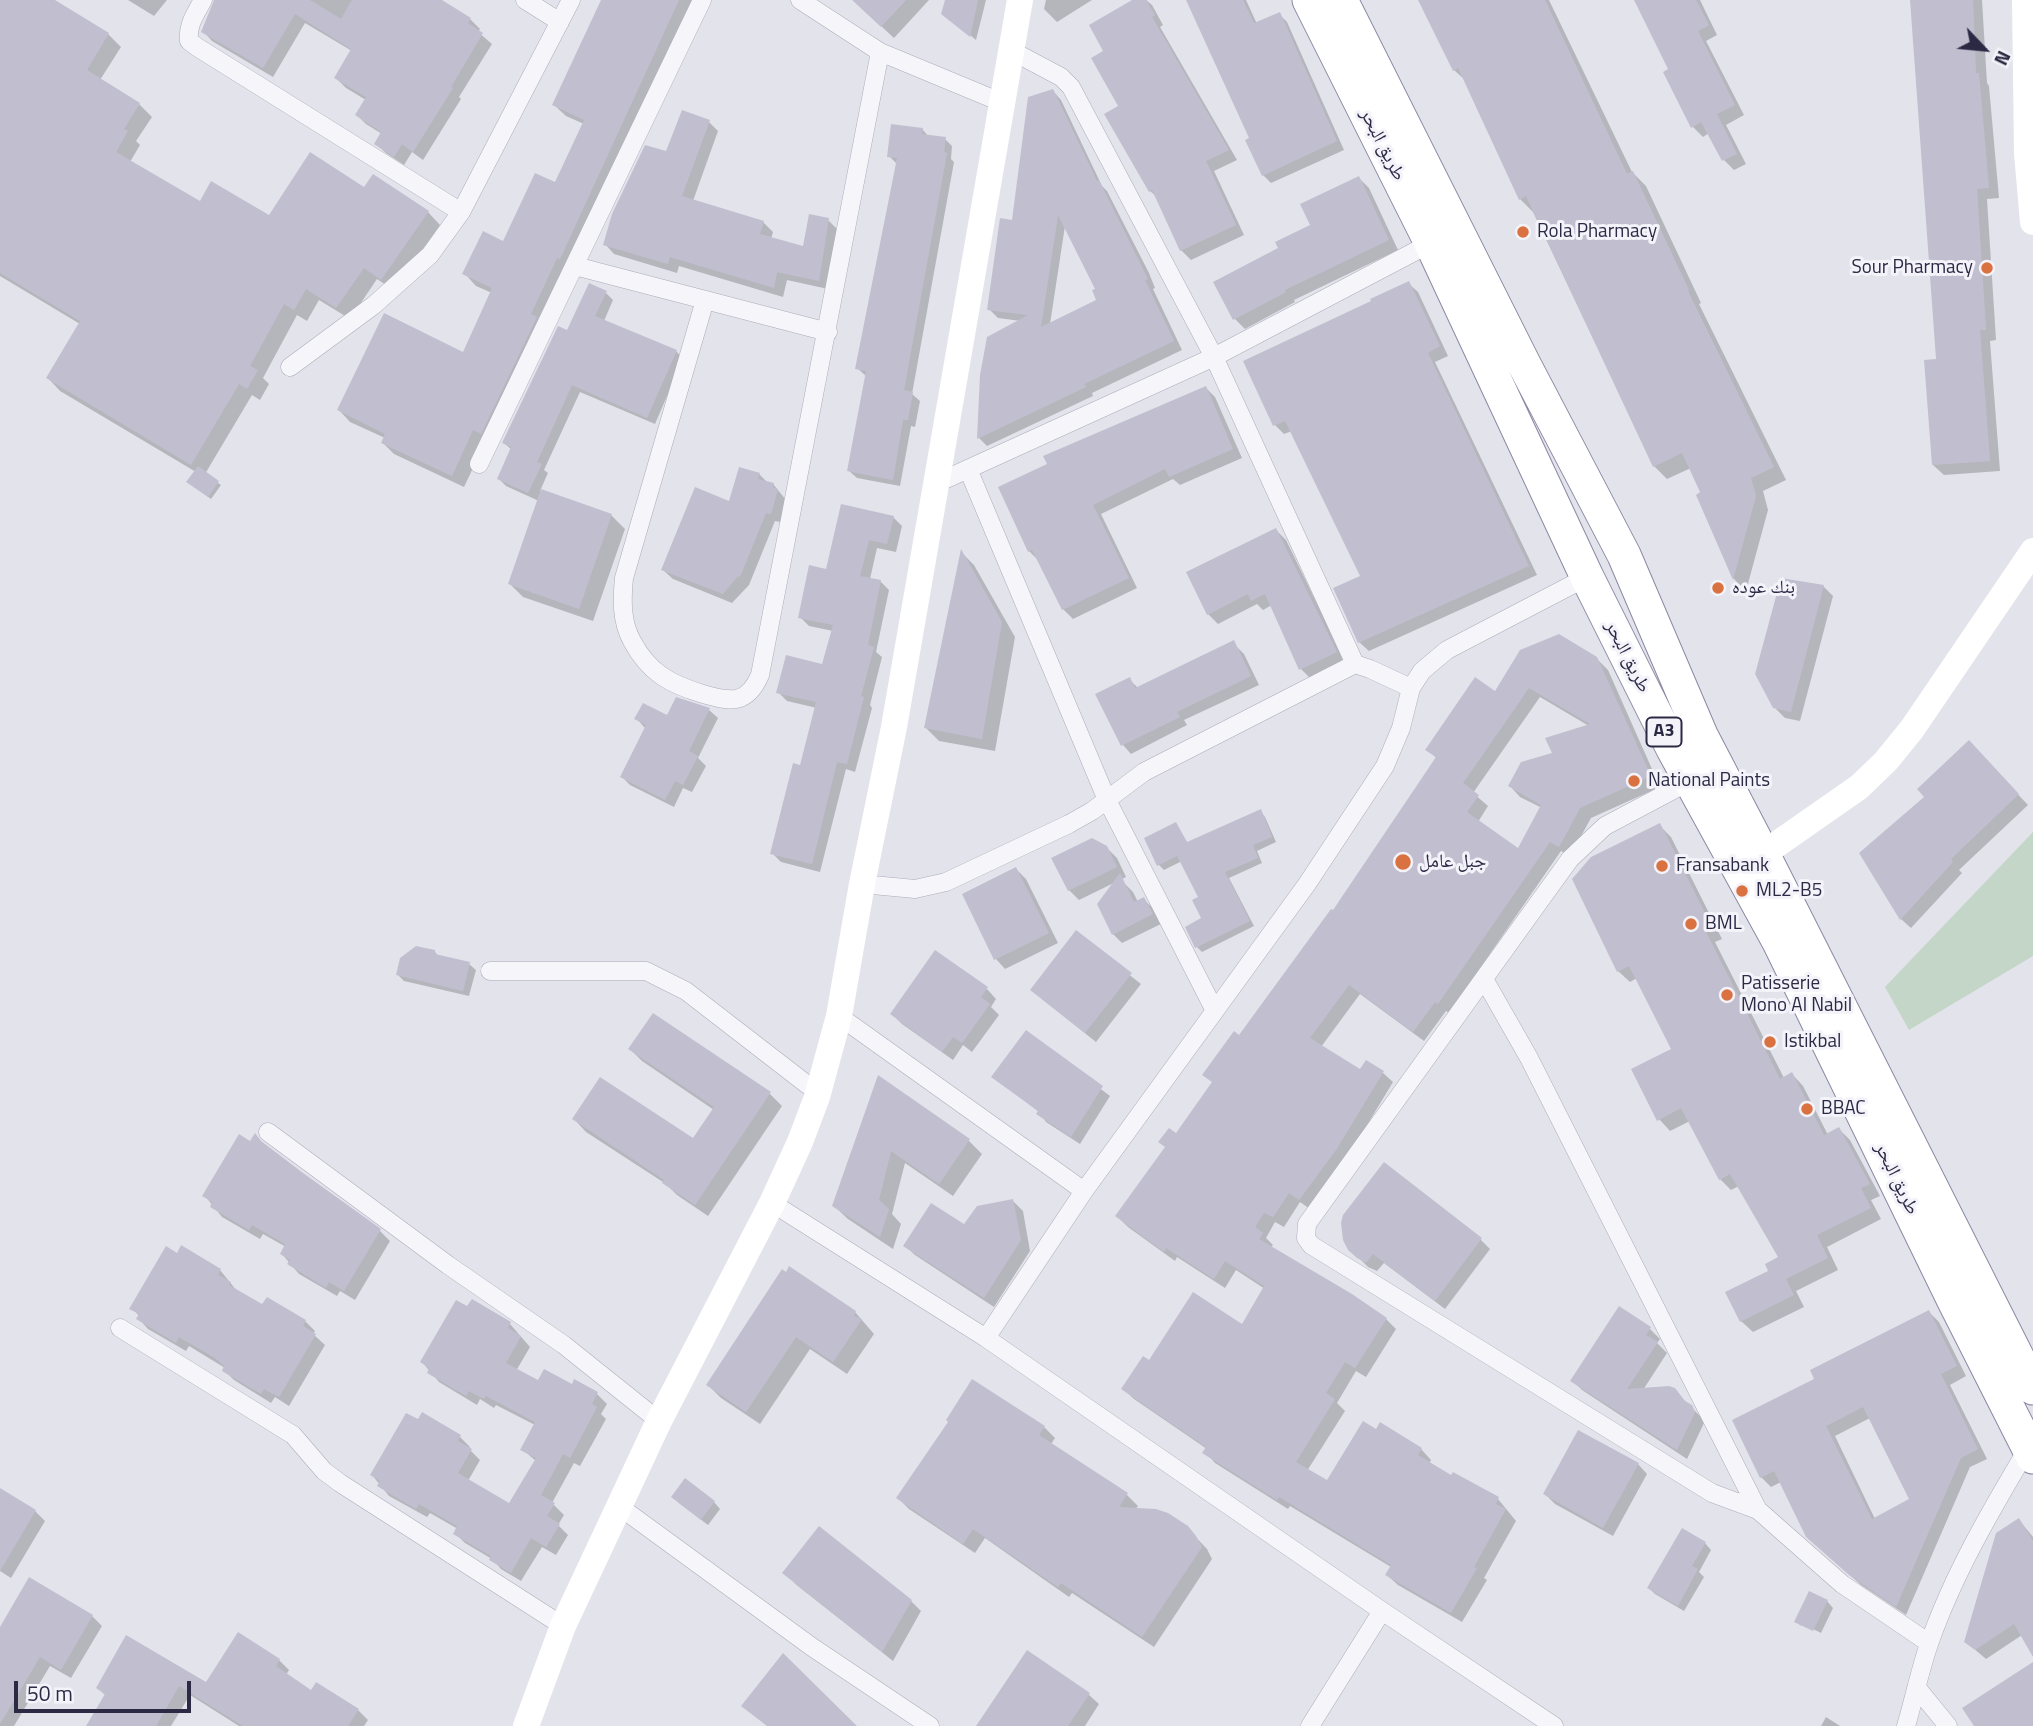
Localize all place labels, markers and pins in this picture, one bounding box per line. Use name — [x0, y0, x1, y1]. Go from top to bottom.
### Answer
place label: Rola Pharmacy — [1537, 221, 1657, 243]
marker: Rola Pharmacy — [1515, 224, 1531, 240]
place label: Sour Pharmacy — [1851, 257, 1973, 279]
marker: Sour Pharmacy — [1979, 260, 1995, 276]
place label: بنك عوده — [1732, 577, 1795, 599]
marker: بنك عوده — [1710, 580, 1726, 596]
place label: National Paints — [1648, 770, 1770, 792]
marker: National Paints — [1626, 773, 1642, 789]
place label: جبل عامل — [1419, 851, 1486, 873]
marker: جبل عامل — [1393, 852, 1413, 872]
place label: Fransabank — [1676, 855, 1769, 877]
marker: Fransabank — [1654, 858, 1670, 874]
place label: ML2-B5 — [1756, 880, 1822, 902]
marker: ML2-B5 — [1734, 883, 1750, 899]
place label: BML — [1705, 913, 1742, 935]
marker: BML — [1683, 916, 1699, 932]
place label: Patisserie Mono Al Nabil — [1741, 973, 1852, 1017]
marker: Patisserie Mono Al Nabil — [1719, 987, 1735, 1003]
place label: Istikbal — [1784, 1031, 1841, 1053]
marker: Istikbal — [1762, 1034, 1778, 1050]
place label: BBAC — [1821, 1098, 1866, 1120]
marker: BBAC — [1799, 1101, 1815, 1117]

